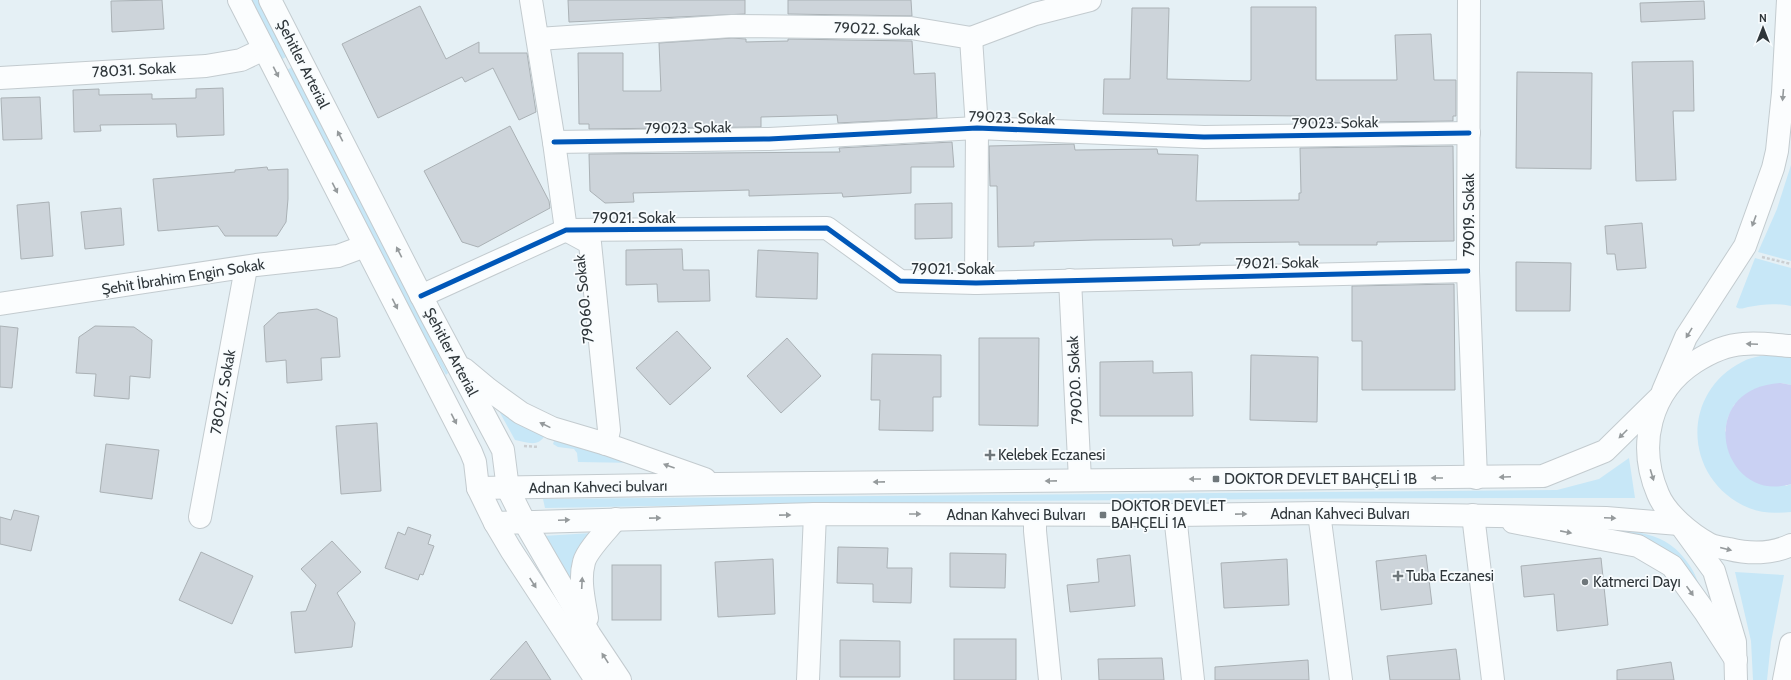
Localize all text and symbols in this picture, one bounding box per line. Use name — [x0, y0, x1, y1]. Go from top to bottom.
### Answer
north arrow — [1743, 8, 1783, 48]
text: N — [1759, 11, 1767, 25]
street label: Şehitler Arterial — [273, 17, 333, 112]
street label: 79022. Sokak — [834, 18, 921, 40]
street label: 78031. Sokak — [91, 59, 177, 81]
one-way arrow — [273, 66, 279, 78]
one-way arrow — [1780, 89, 1786, 101]
street label: 79023. Sokak — [968, 107, 1056, 129]
street label: 79023. Sokak — [1292, 113, 1379, 133]
street label: 79023. Sokak — [645, 118, 732, 138]
one-way arrow — [337, 131, 343, 142]
street label: 79019. Sokak — [1460, 173, 1478, 257]
one-way arrow — [332, 182, 339, 194]
street label: 79021. Sokak — [592, 209, 676, 227]
one-way arrow — [1751, 215, 1757, 227]
one-way arrow — [396, 247, 402, 258]
street label: 79060. Sokak — [570, 253, 598, 344]
street label: 79021. Sokak — [1235, 253, 1319, 273]
street label: Şehit İbrahim Engin Sokak — [100, 254, 266, 299]
street label: 79021. Sokak — [911, 260, 995, 278]
one-way arrow — [391, 298, 398, 309]
street label: Şehitler Arterial — [420, 305, 482, 400]
one-way arrow — [1686, 327, 1693, 339]
street label: 79020. Sokak — [1064, 335, 1086, 425]
one-way arrow — [1745, 341, 1758, 347]
street label: 78027. Sokak — [207, 348, 239, 436]
one-way arrow — [451, 413, 457, 425]
one-way arrow — [540, 422, 551, 428]
one-way arrow — [1618, 429, 1628, 439]
place label: Kelebek Eczanesi — [998, 446, 1106, 464]
marker: Kelebek Eczanesi — [985, 450, 995, 460]
one-way arrow — [662, 463, 674, 469]
place label: DOKTOR DEVLET BAHÇELİ 1B — [1224, 469, 1417, 488]
one-way arrow — [1649, 469, 1655, 481]
marker: DOKTOR DEVLET BAHÇELİ 1B — [1211, 474, 1221, 484]
one-way arrow — [1498, 474, 1511, 480]
one-way arrow — [1430, 475, 1443, 481]
one-way arrow — [1188, 476, 1201, 482]
street label: Adnan Kahveci bulvarı — [529, 477, 667, 497]
one-way arrow — [1044, 478, 1057, 484]
one-way arrow — [872, 479, 885, 485]
place label: DOKTOR DEVLET BAHÇELİ 1A — [1111, 497, 1226, 532]
street label: Adnan Kahveci Bulvarı — [1270, 505, 1410, 523]
street label: Adnan Kahveci Bulvarı — [946, 506, 1086, 524]
marker: DOKTOR DEVLET BAHÇELİ 1A — [1098, 510, 1108, 520]
one-way arrow — [909, 511, 922, 517]
one-way arrow — [1235, 511, 1248, 517]
one-way arrow — [779, 512, 792, 518]
one-way arrow — [1604, 514, 1616, 521]
one-way arrow — [649, 515, 662, 521]
one-way arrow — [558, 517, 570, 524]
one-way arrow — [1560, 530, 1572, 536]
one-way arrow — [1720, 546, 1732, 552]
place label: Tuba Eczanesi — [1406, 567, 1494, 585]
marker: Tuba Eczanesi — [1393, 571, 1403, 581]
place label: Katmerci Dayı — [1593, 573, 1681, 591]
one-way arrow — [579, 576, 585, 589]
one-way arrow — [529, 577, 536, 589]
marker: Katmerci Dayı — [1580, 577, 1590, 587]
one-way arrow — [1686, 586, 1694, 596]
one-way arrow — [601, 652, 609, 663]

